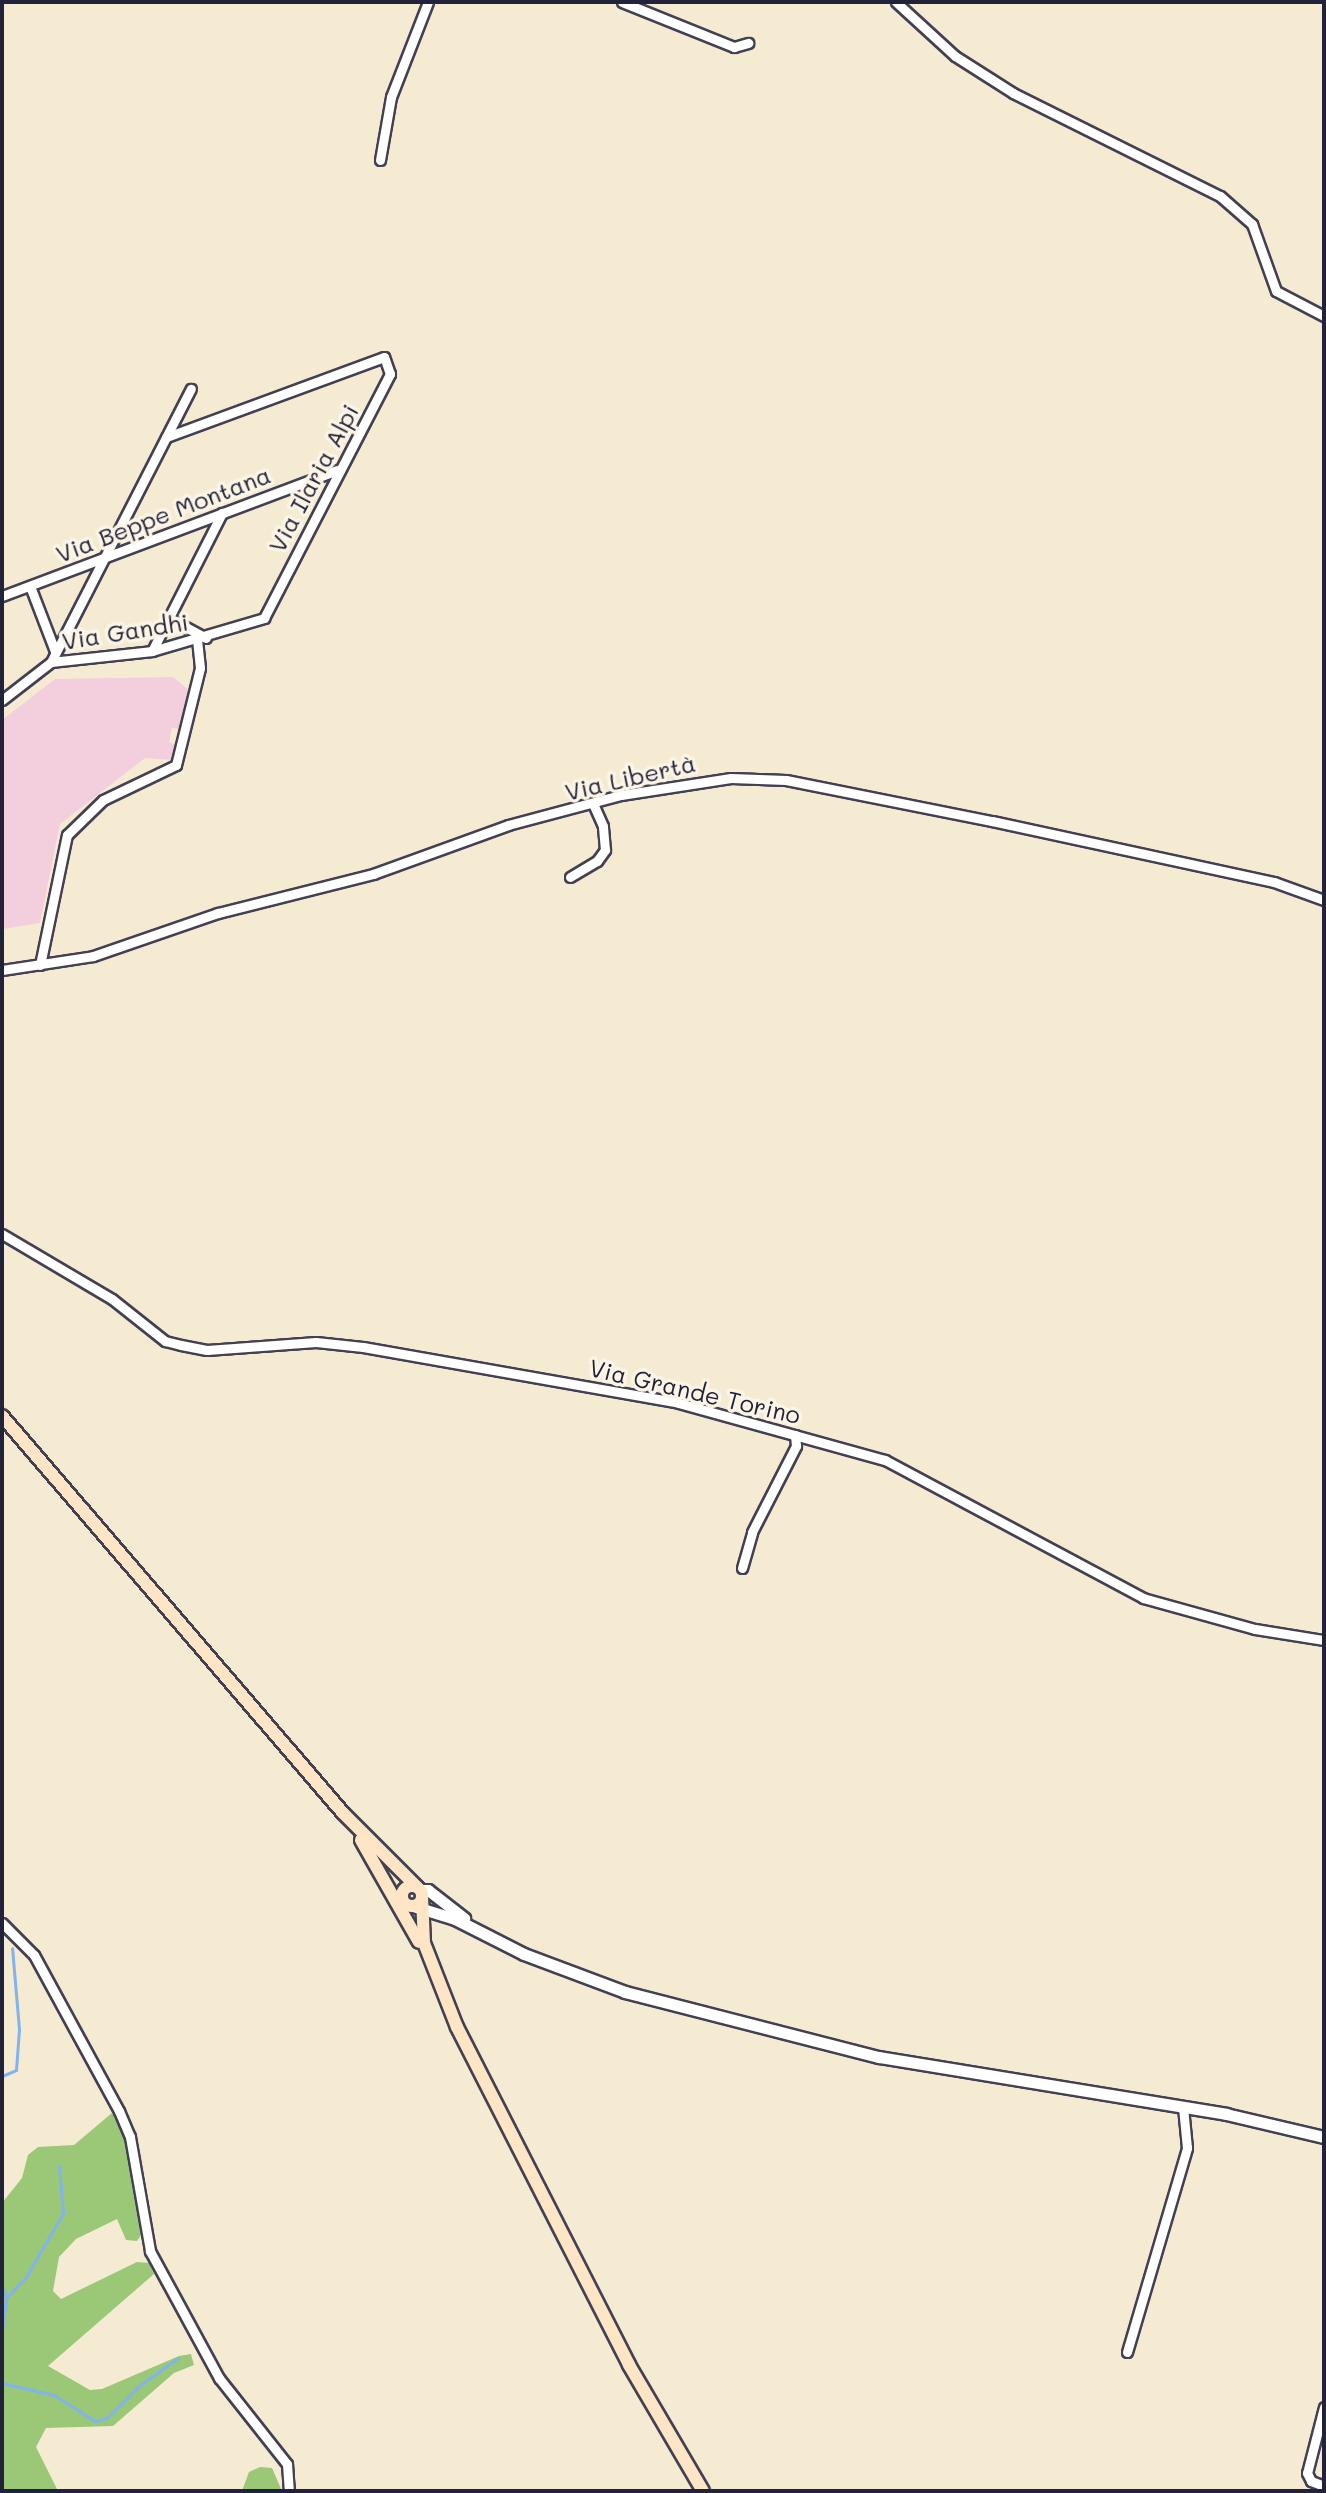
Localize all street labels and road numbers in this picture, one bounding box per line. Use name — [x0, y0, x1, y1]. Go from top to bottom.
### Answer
street label: Via Ilaria Alpi — [262, 399, 364, 557]
street label: Via Beppe Montana — [52, 460, 274, 568]
street label: Via Gandhi — [60, 607, 190, 655]
street label: Via Libertà — [562, 748, 698, 806]
street label: Via Grande Torino — [587, 1353, 803, 1429]

